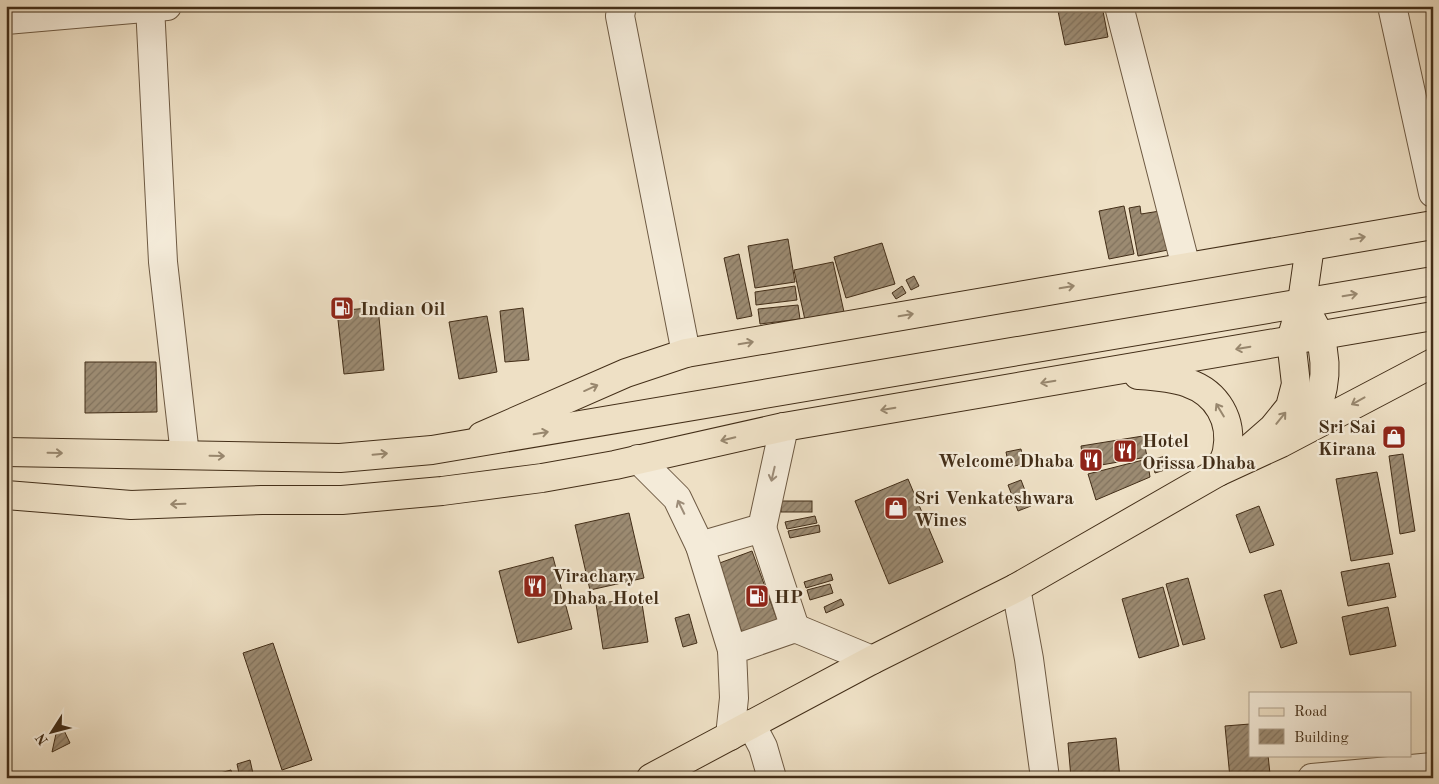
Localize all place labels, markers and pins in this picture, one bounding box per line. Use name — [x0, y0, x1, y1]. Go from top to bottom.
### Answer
fuel station icon: Indian Oil — [329, 295, 355, 321]
place label: Indian Oil — [360, 301, 445, 320]
place label: Sri Sai Kirana — [1318, 419, 1376, 460]
shop icon: Sri Sai Kirana — [1381, 424, 1407, 450]
place label: Hotel Orissa Dhaba — [1142, 433, 1256, 474]
restaurant icon: Hotel Orissa Dhaba — [1112, 438, 1138, 464]
restaurant icon: Welcome Dhaba — [1078, 447, 1104, 473]
place label: Welcome Dhaba — [938, 453, 1074, 472]
place label: Sri Venkateshwara Wines — [914, 490, 1074, 531]
shop icon: Sri Venkateshwara Wines — [883, 495, 909, 521]
place label: Virachary Dhaba Hotel — [552, 568, 659, 609]
restaurant icon: Virachary Dhaba Hotel — [522, 573, 548, 599]
fuel station icon: HP — [744, 583, 770, 609]
place label: HP — [774, 589, 803, 608]

